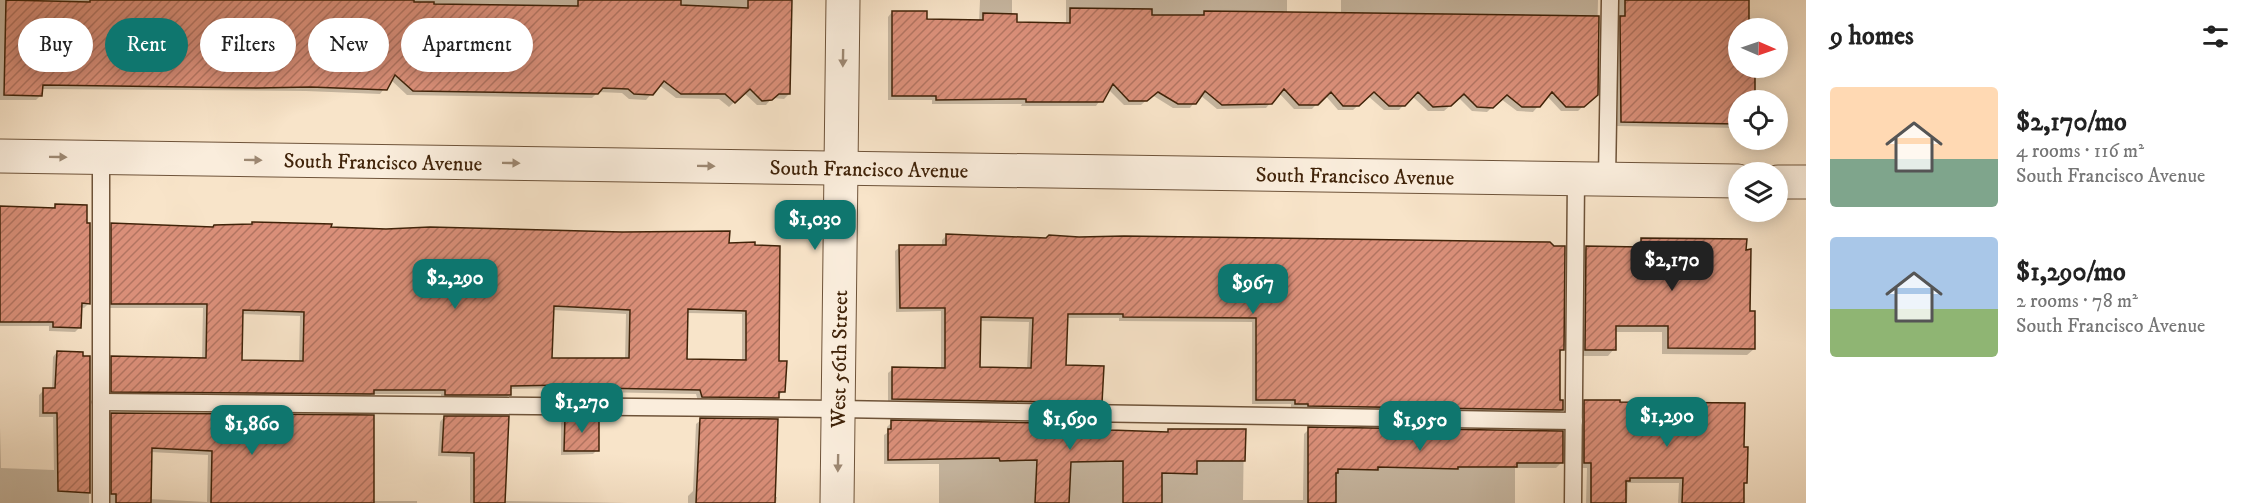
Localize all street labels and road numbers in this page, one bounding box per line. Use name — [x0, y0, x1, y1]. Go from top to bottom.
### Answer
street label: South Francisco Avenue — [283, 148, 483, 178]
street label: South Francisco Avenue — [769, 155, 969, 185]
street label: South Francisco Avenue — [1255, 162, 1455, 192]
street label: West 56th Street — [826, 289, 854, 429]

